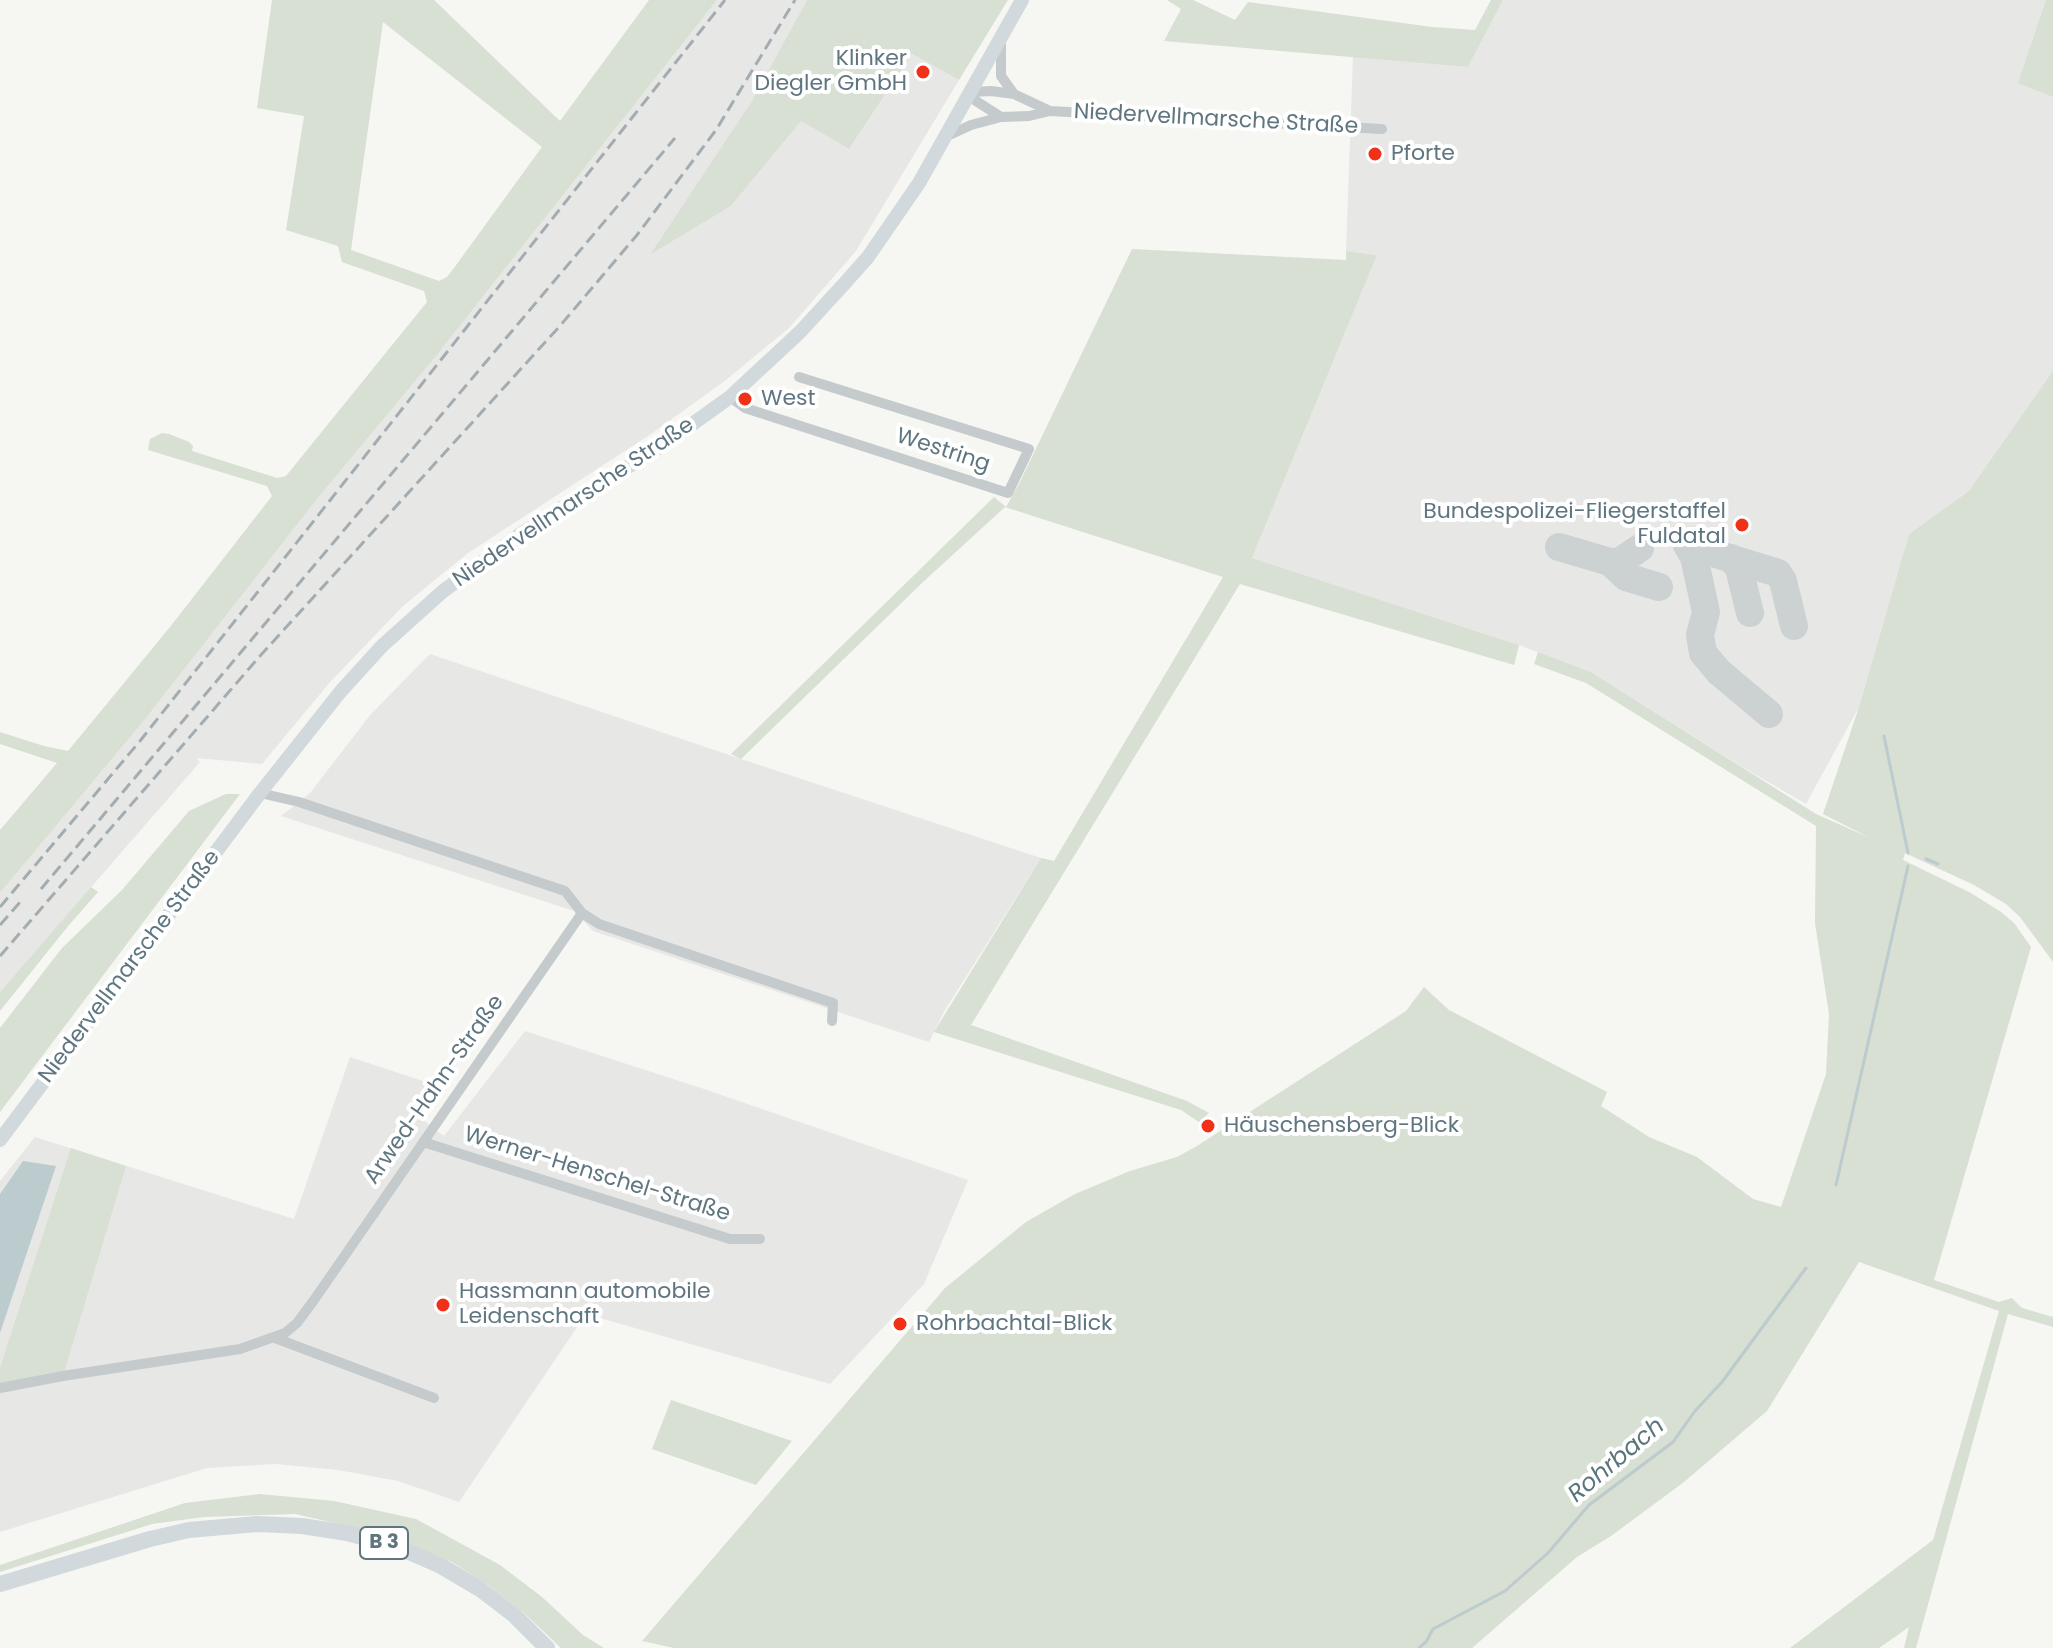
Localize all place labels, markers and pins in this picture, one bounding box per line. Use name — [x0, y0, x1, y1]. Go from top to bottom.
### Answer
place label: Klinker Diegler GmbH — [755, 46, 907, 98]
marker: Klinker Diegler GmbH — [914, 63, 932, 81]
place label: Pforte — [1391, 141, 1455, 167]
marker: Pforte — [1366, 145, 1384, 163]
place label: West — [761, 386, 816, 412]
marker: West — [736, 390, 754, 408]
place label: Bundespolizei-Fliegerstaffel Fuldatal — [1423, 499, 1726, 550]
marker: Bundespolizei-Fliegerstaffel Fuldatal — [1733, 516, 1751, 534]
place label: Häuschensberg-Blick — [1224, 1113, 1459, 1139]
marker: Häuschensberg-Blick — [1199, 1117, 1217, 1135]
place label: Hassmann automobile Leidenschaft — [459, 1279, 711, 1330]
marker: Hassmann automobile Leidenschaft — [434, 1296, 452, 1314]
place label: Rohrbachtal-Blick — [916, 1311, 1112, 1337]
marker: Rohrbachtal-Blick — [891, 1315, 909, 1333]

